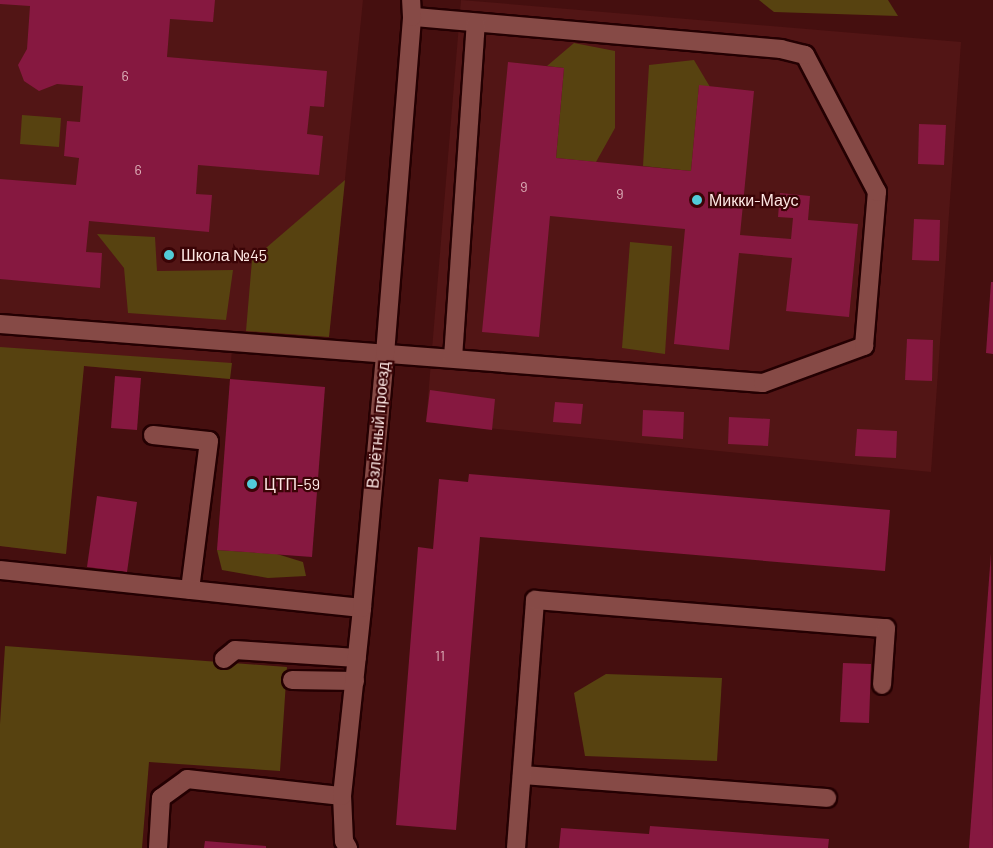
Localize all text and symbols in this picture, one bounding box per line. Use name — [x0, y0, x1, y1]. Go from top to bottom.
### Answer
house number: 6 — [121, 68, 129, 84]
house number: 6 — [134, 162, 142, 178]
house number: 9 — [520, 179, 528, 195]
house number: 9 — [616, 186, 624, 202]
place label: Микки-Маус — [709, 190, 799, 210]
marker: Микки-Маус — [690, 193, 704, 207]
place label: Школа №45 — [181, 245, 267, 265]
marker: Школа №45 — [162, 248, 176, 262]
street label: Взлётный проезд — [363, 361, 393, 489]
place label: ЦТП-59 — [264, 474, 320, 494]
marker: ЦТП-59 — [245, 477, 259, 491]
house number: 11 — [435, 648, 445, 664]

